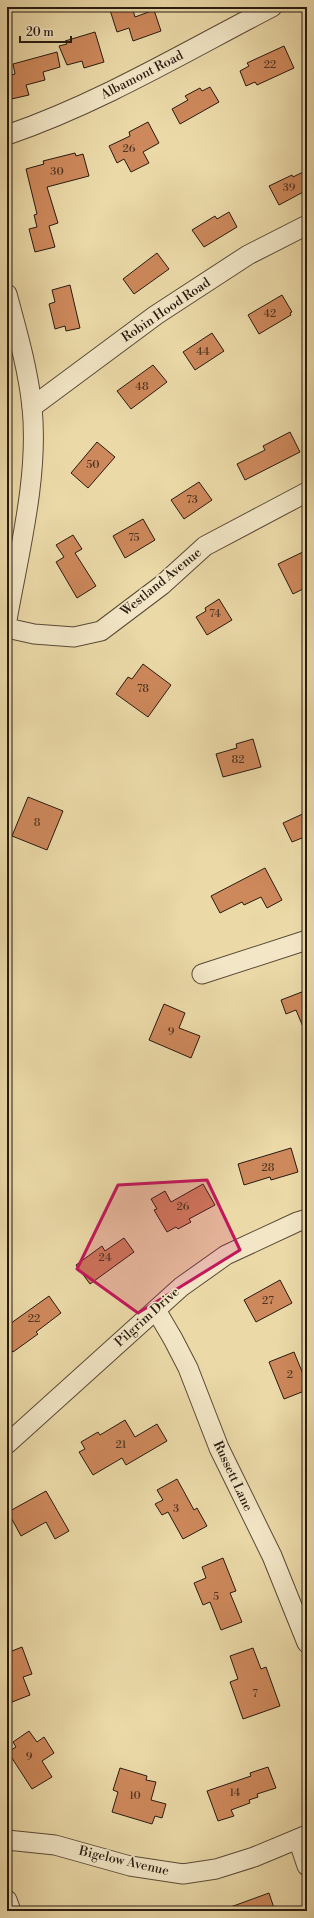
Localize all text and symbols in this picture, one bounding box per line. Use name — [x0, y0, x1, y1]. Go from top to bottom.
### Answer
scale bar — [20, 18, 71, 44]
text: 20 m — [26, 25, 54, 40]
street label: Albamont Road — [97, 47, 187, 103]
house number: 22 — [264, 58, 276, 72]
house number: 26 — [123, 142, 136, 156]
house number: 30 — [50, 165, 64, 179]
house number: 39 — [283, 181, 296, 195]
street label: Robin Hood Road — [119, 274, 214, 346]
house number: 42 — [264, 307, 276, 321]
house number: 44 — [196, 345, 210, 359]
house number: 48 — [135, 380, 149, 394]
house number: 50 — [86, 458, 100, 472]
house number: 73 — [186, 493, 198, 507]
house number: 75 — [128, 531, 140, 545]
street label: Westland Avenue — [117, 544, 205, 620]
house number: 74 — [209, 607, 221, 621]
house number: 78 — [137, 682, 149, 696]
house number: 82 — [231, 753, 245, 767]
house number: 8 — [34, 816, 41, 830]
house number: 9 — [168, 1025, 175, 1039]
house number: 28 — [261, 1161, 275, 1175]
house number: 26 — [177, 1200, 190, 1214]
house number: 24 — [99, 1251, 112, 1265]
street label: Pilgrim Drive — [111, 1284, 183, 1350]
house number: 27 — [262, 1294, 274, 1308]
house number: 22 — [28, 1312, 40, 1326]
house number: 2 — [287, 1368, 293, 1382]
house number: 21 — [115, 1438, 127, 1452]
street label: Russett Lane — [210, 1438, 256, 1514]
house number: 3 — [173, 1502, 179, 1516]
house number: 5 — [213, 1590, 219, 1604]
house number: 7 — [252, 1687, 258, 1701]
house number: 9 — [26, 1750, 33, 1764]
house number: 14 — [230, 1786, 241, 1800]
house number: 10 — [129, 1789, 141, 1803]
street label: Bigelow Avenue — [76, 1843, 171, 1879]

